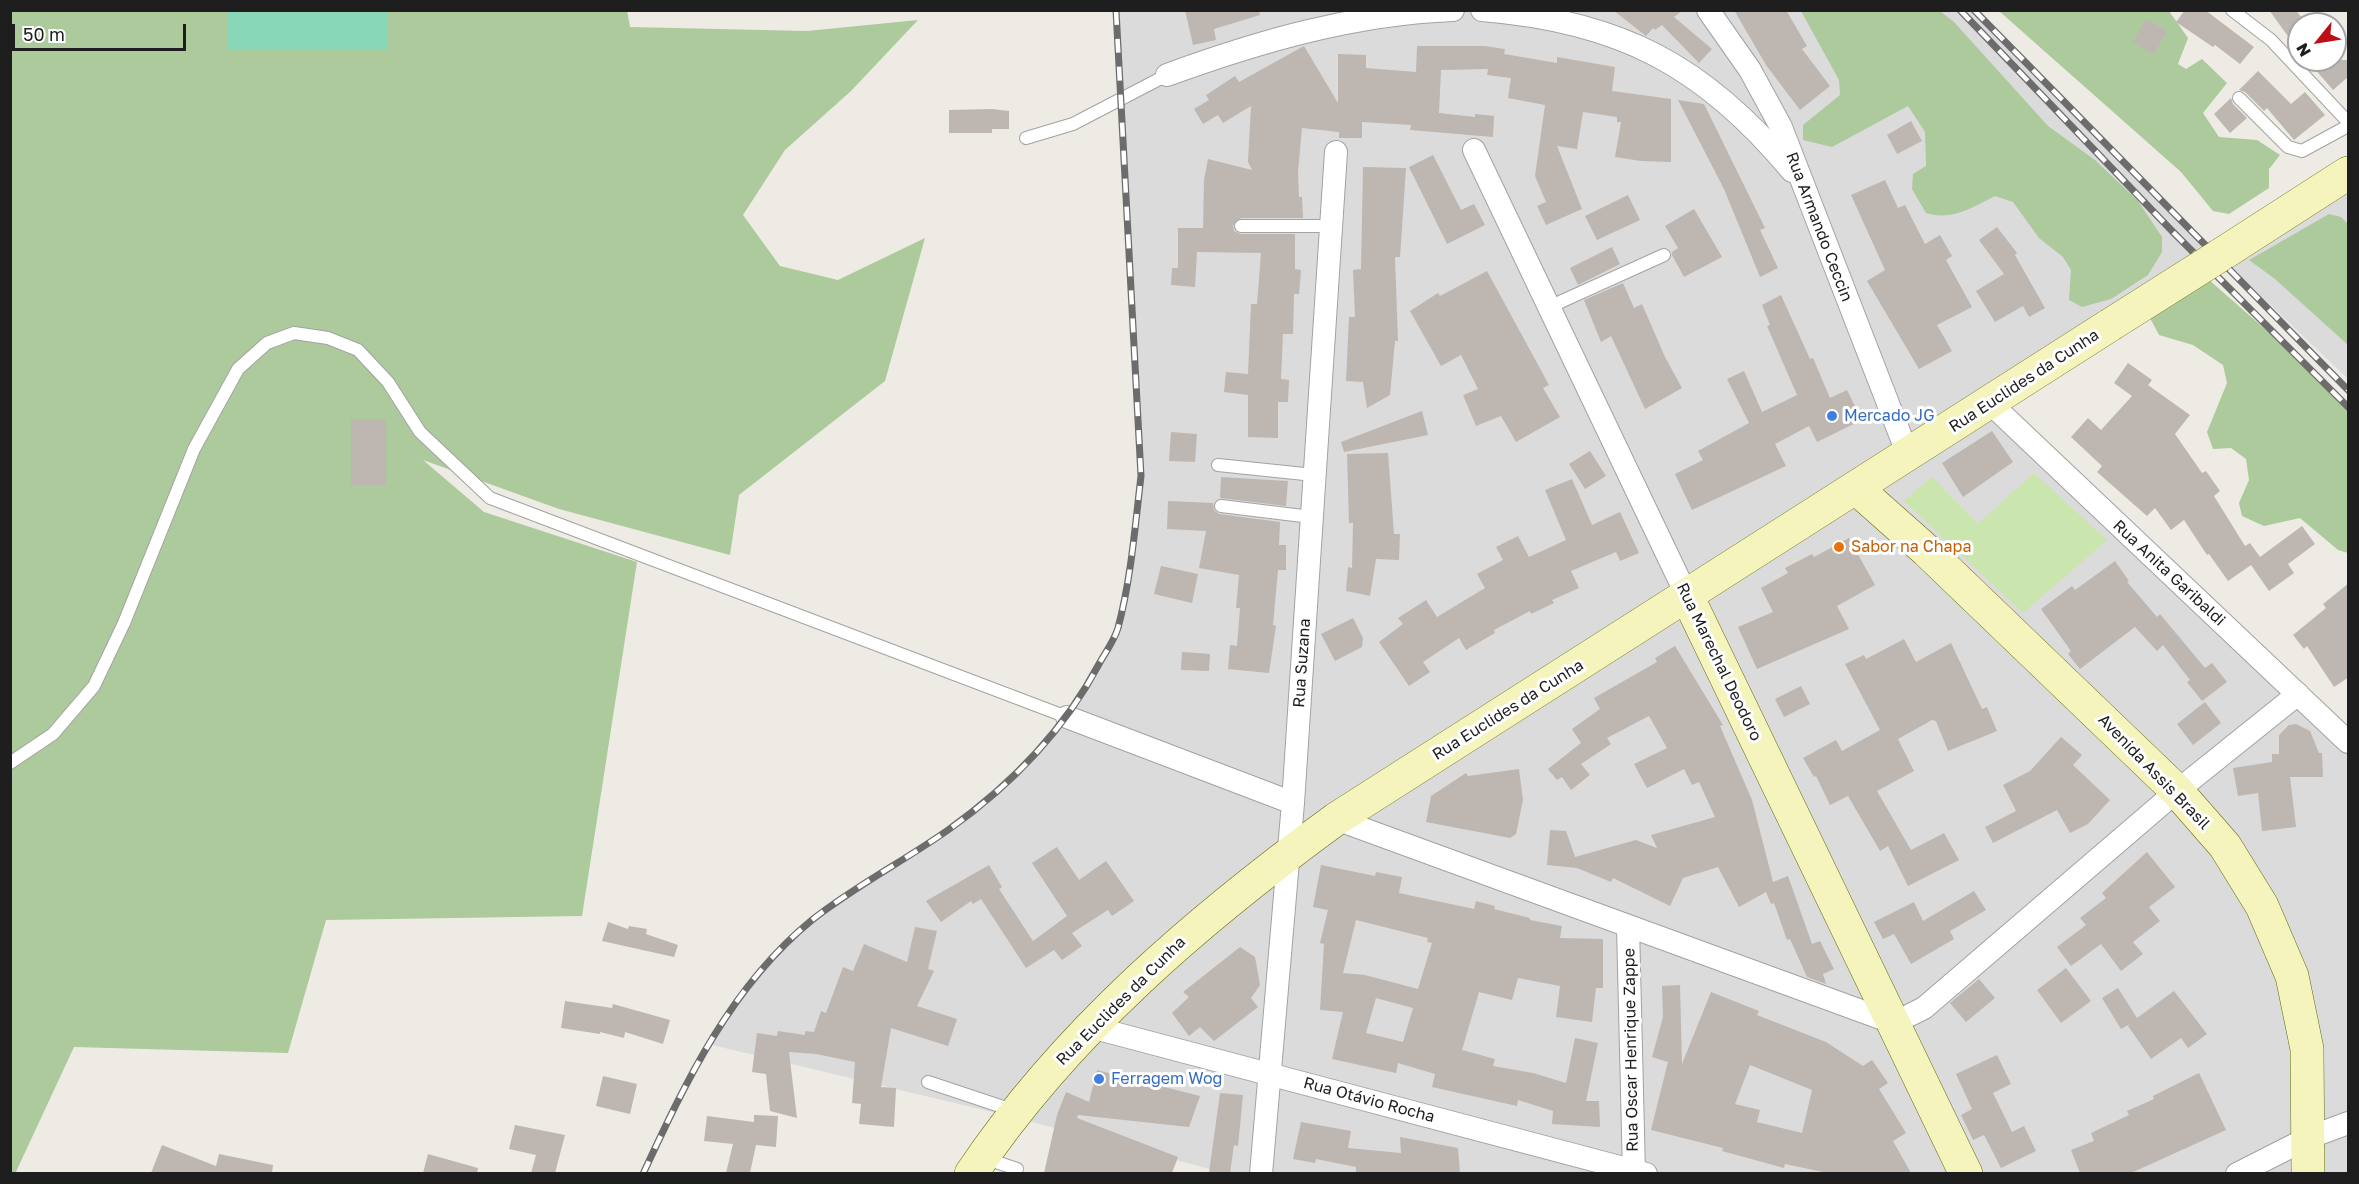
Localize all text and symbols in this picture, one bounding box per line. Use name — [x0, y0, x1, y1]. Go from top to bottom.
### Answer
scale bar — [15, 12, 189, 50]
north arrow — [2287, 12, 2347, 72]
text: 50 m — [23, 23, 65, 45]
text: N — [2291, 40, 2315, 60]
street label: Rua Armando Ceccin — [1782, 150, 1856, 304]
street label: Rua Euclides da Cunha — [1946, 325, 2102, 437]
place label: Mercado JG — [1844, 406, 1934, 426]
marker: Mercado JG — [1825, 409, 1839, 423]
street label: Rua Anita Garibaldi — [2109, 516, 2229, 630]
place label: Sabor na Chapa — [1851, 537, 1971, 557]
marker: Sabor na Chapa — [1832, 540, 1846, 554]
street label: Rua Marechal Deodoro — [1672, 580, 1766, 744]
street label: Rua Suzana — [1289, 618, 1315, 708]
street label: Rua Euclides da Cunha — [1429, 656, 1587, 764]
street label: Avenida Assis Brasil — [2094, 710, 2214, 834]
street label: Rua Euclides da Cunha — [1052, 932, 1190, 1070]
street label: Rua Oscar Henrique Zappe — [1620, 948, 1642, 1152]
place label: Ferragem Wog — [1111, 1069, 1222, 1089]
marker: Ferragem Wog — [1092, 1072, 1106, 1086]
street label: Rua Otávio Rocha — [1301, 1073, 1437, 1127]

